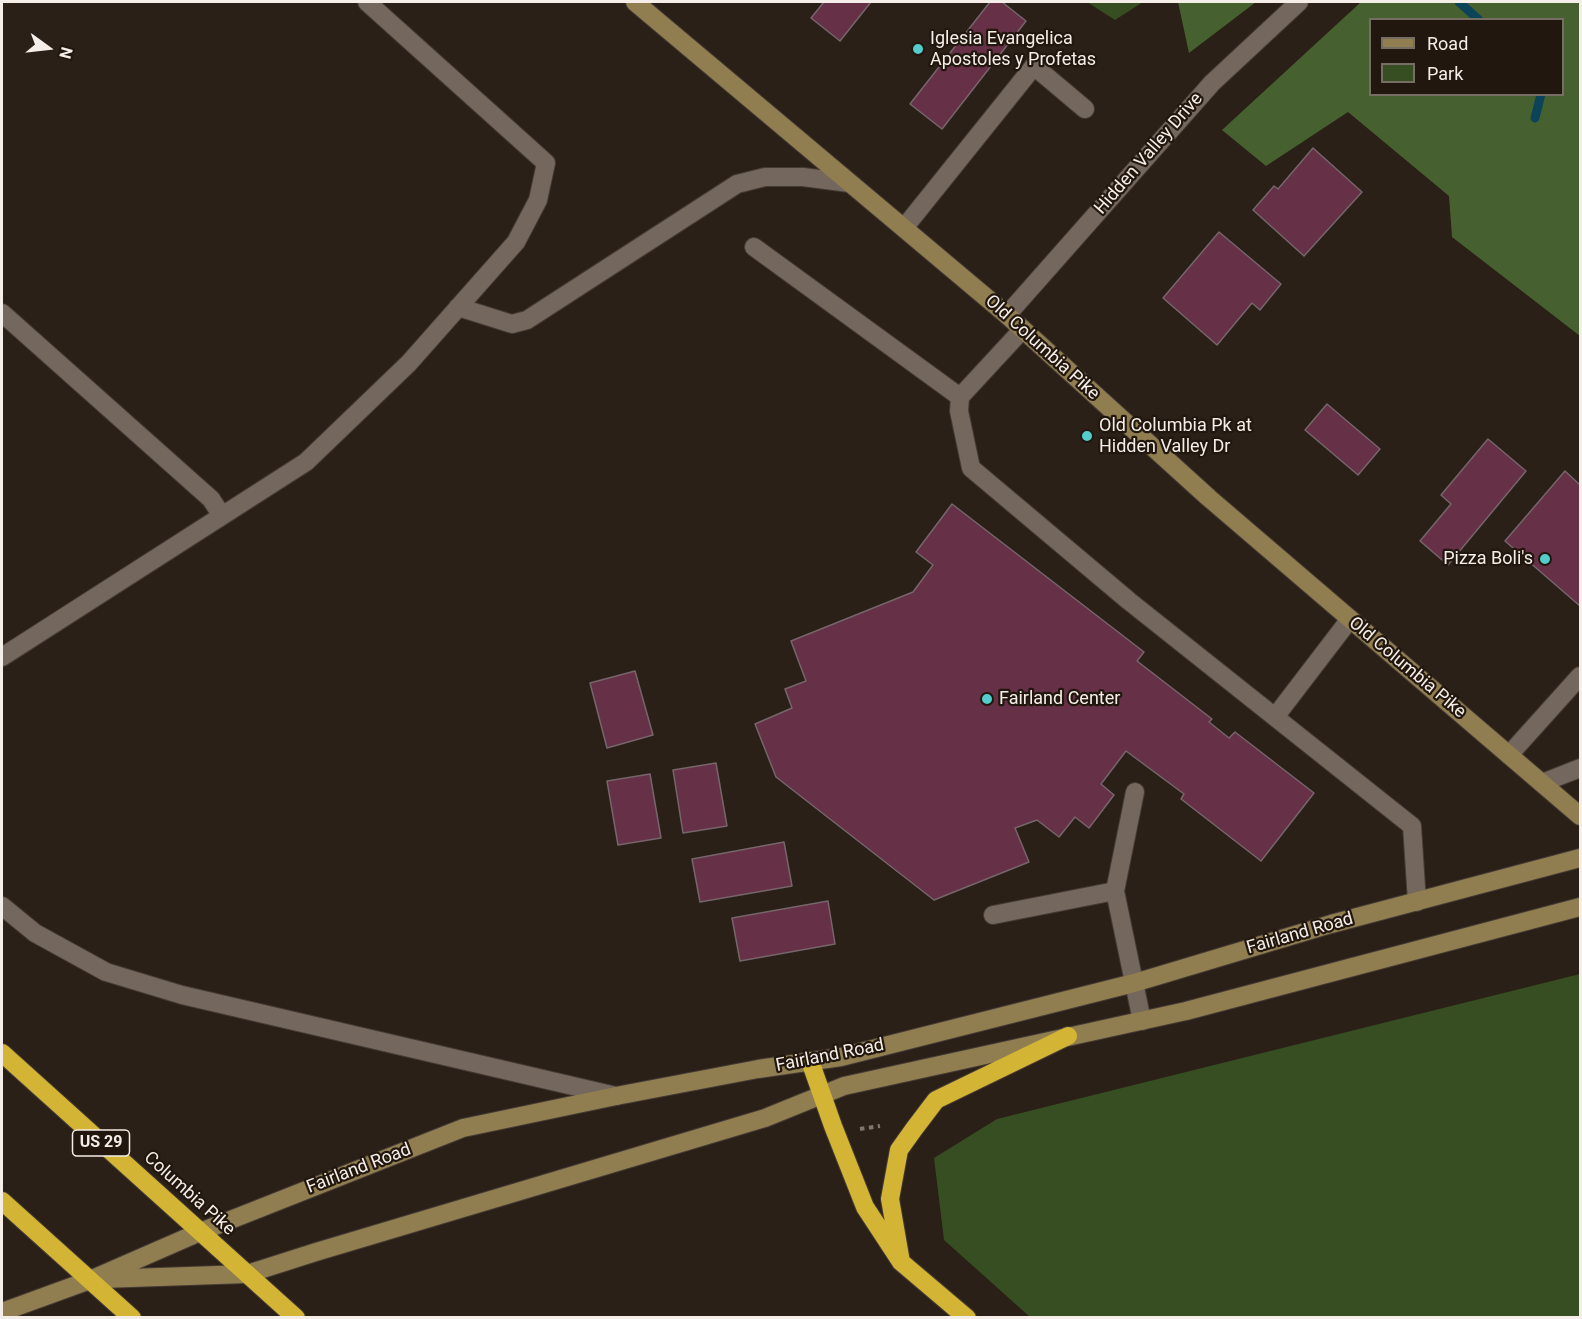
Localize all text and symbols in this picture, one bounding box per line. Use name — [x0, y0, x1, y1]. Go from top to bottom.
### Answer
north arrow — [18, 18, 78, 78]
legend — [1369, 18, 1564, 96]
place label: Iglesia Evangelica Apostoles y Profetas — [930, 28, 1096, 70]
text: Road — [1427, 33, 1468, 54]
marker: Iglesia Evangelica Apostoles y Profetas — [911, 42, 925, 56]
text: N — [55, 45, 77, 61]
text: Park — [1427, 63, 1463, 84]
street label: Hidden Valley Drive — [1090, 89, 1208, 219]
street label: Old Columbia Pike — [980, 291, 1104, 405]
place label: Old Columbia Pk at Hidden Valley Dr — [1099, 415, 1252, 458]
marker: Old Columbia Pk at Hidden Valley Dr — [1080, 429, 1094, 443]
place label: Pizza Boli's — [1443, 548, 1533, 570]
marker: Pizza Boli's — [1538, 552, 1552, 566]
street label: Old Columbia Pike — [1344, 613, 1470, 723]
place label: Fairland Center — [999, 688, 1120, 710]
marker: Fairland Center — [980, 692, 994, 706]
street label: Fairland Road — [1244, 908, 1356, 960]
street label: Fairland Road — [774, 1035, 886, 1077]
road number: US 29 — [72, 1130, 130, 1156]
street label: Fairland Road — [304, 1139, 414, 1199]
street label: Columbia Pike — [139, 1147, 239, 1241]

